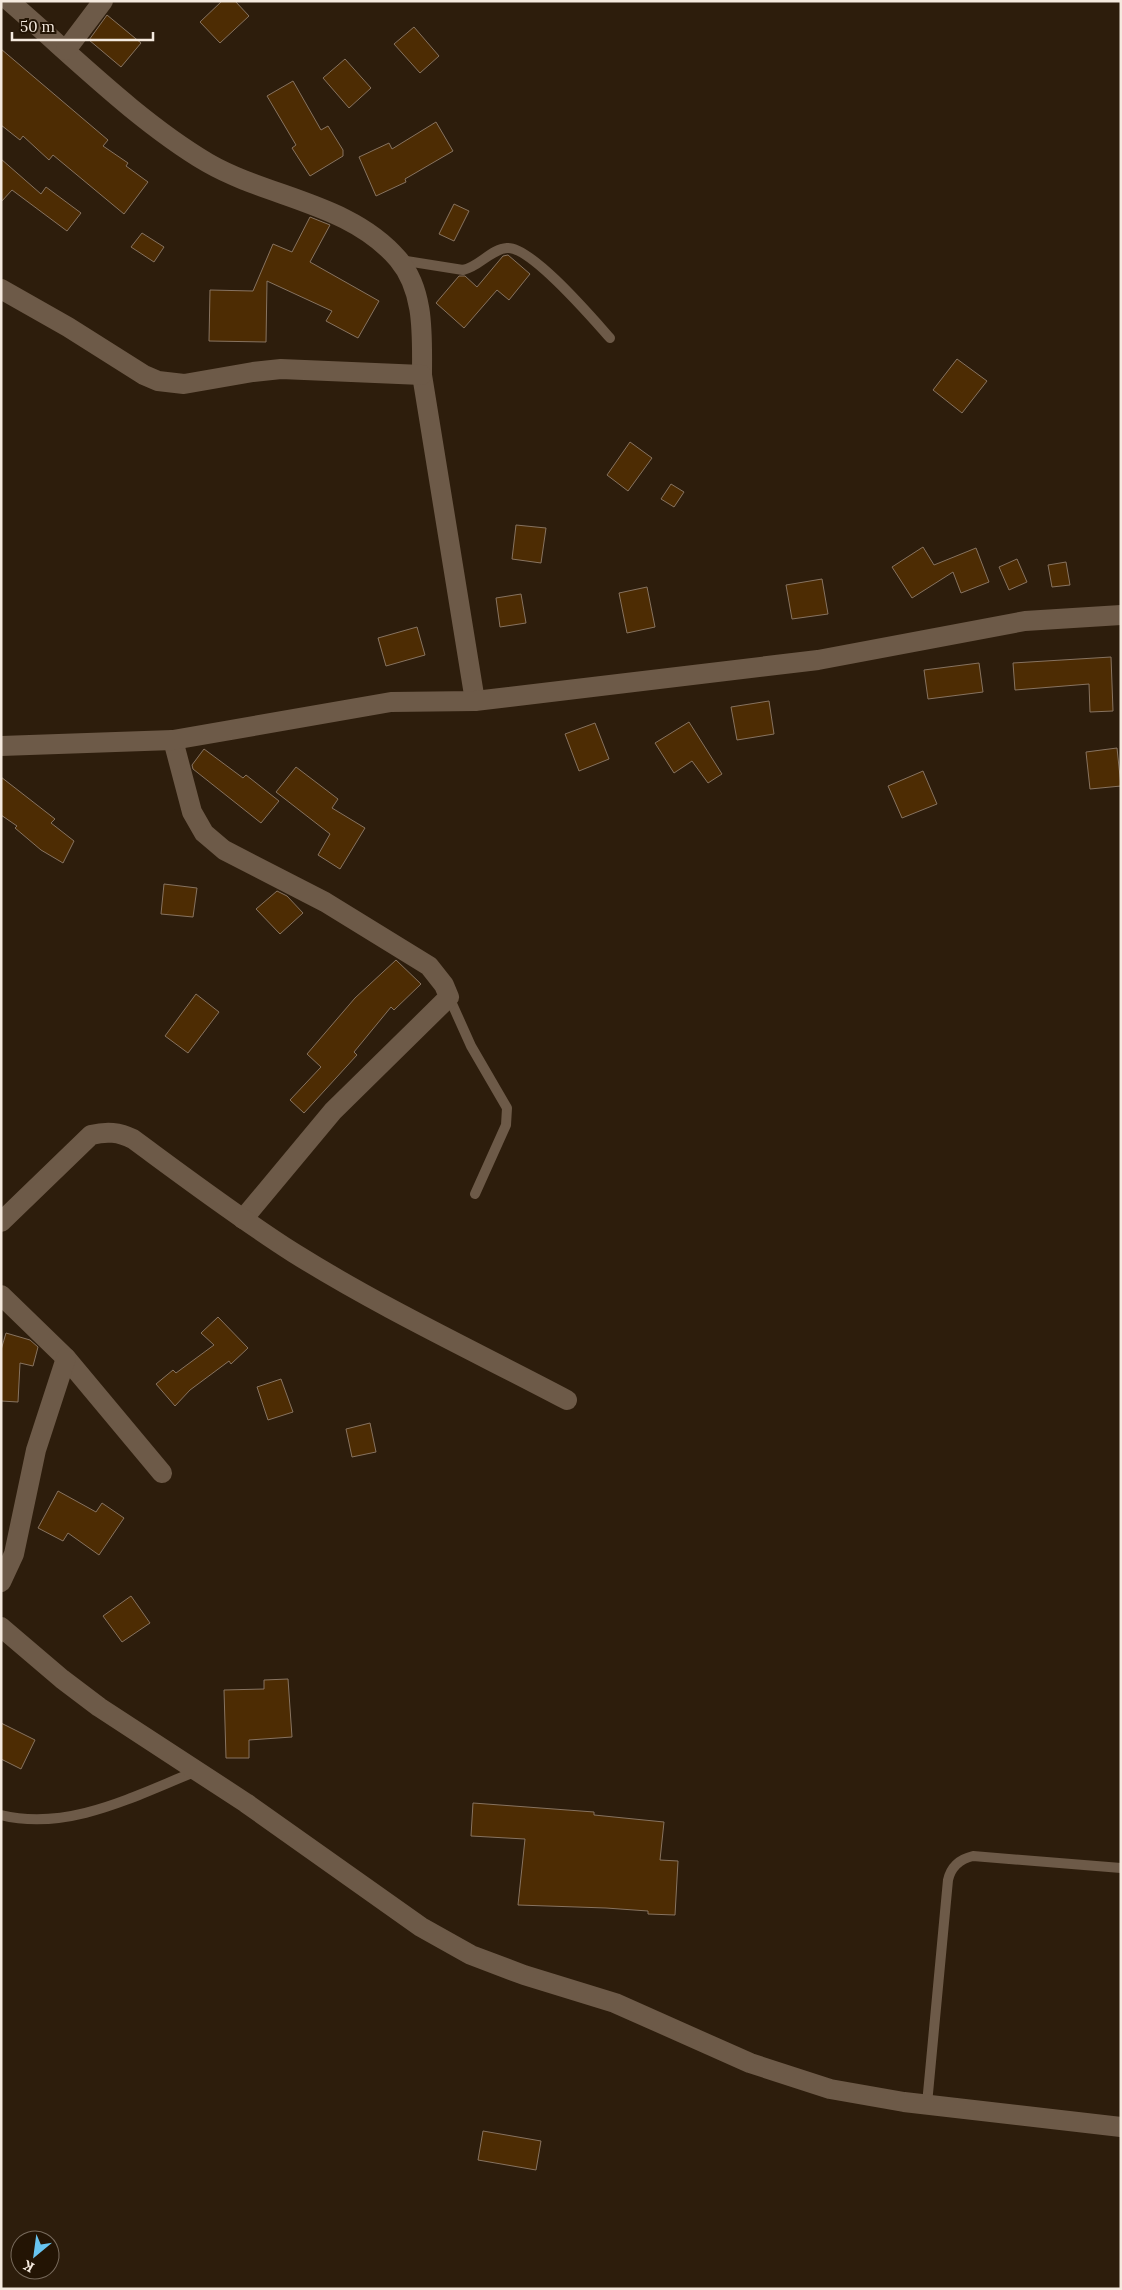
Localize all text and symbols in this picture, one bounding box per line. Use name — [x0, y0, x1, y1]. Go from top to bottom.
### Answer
scale bar — [12, 10, 154, 42]
text: 50 m — [20, 17, 55, 36]
north arrow — [10, 2230, 60, 2280]
text: K — [20, 2256, 37, 2277]

